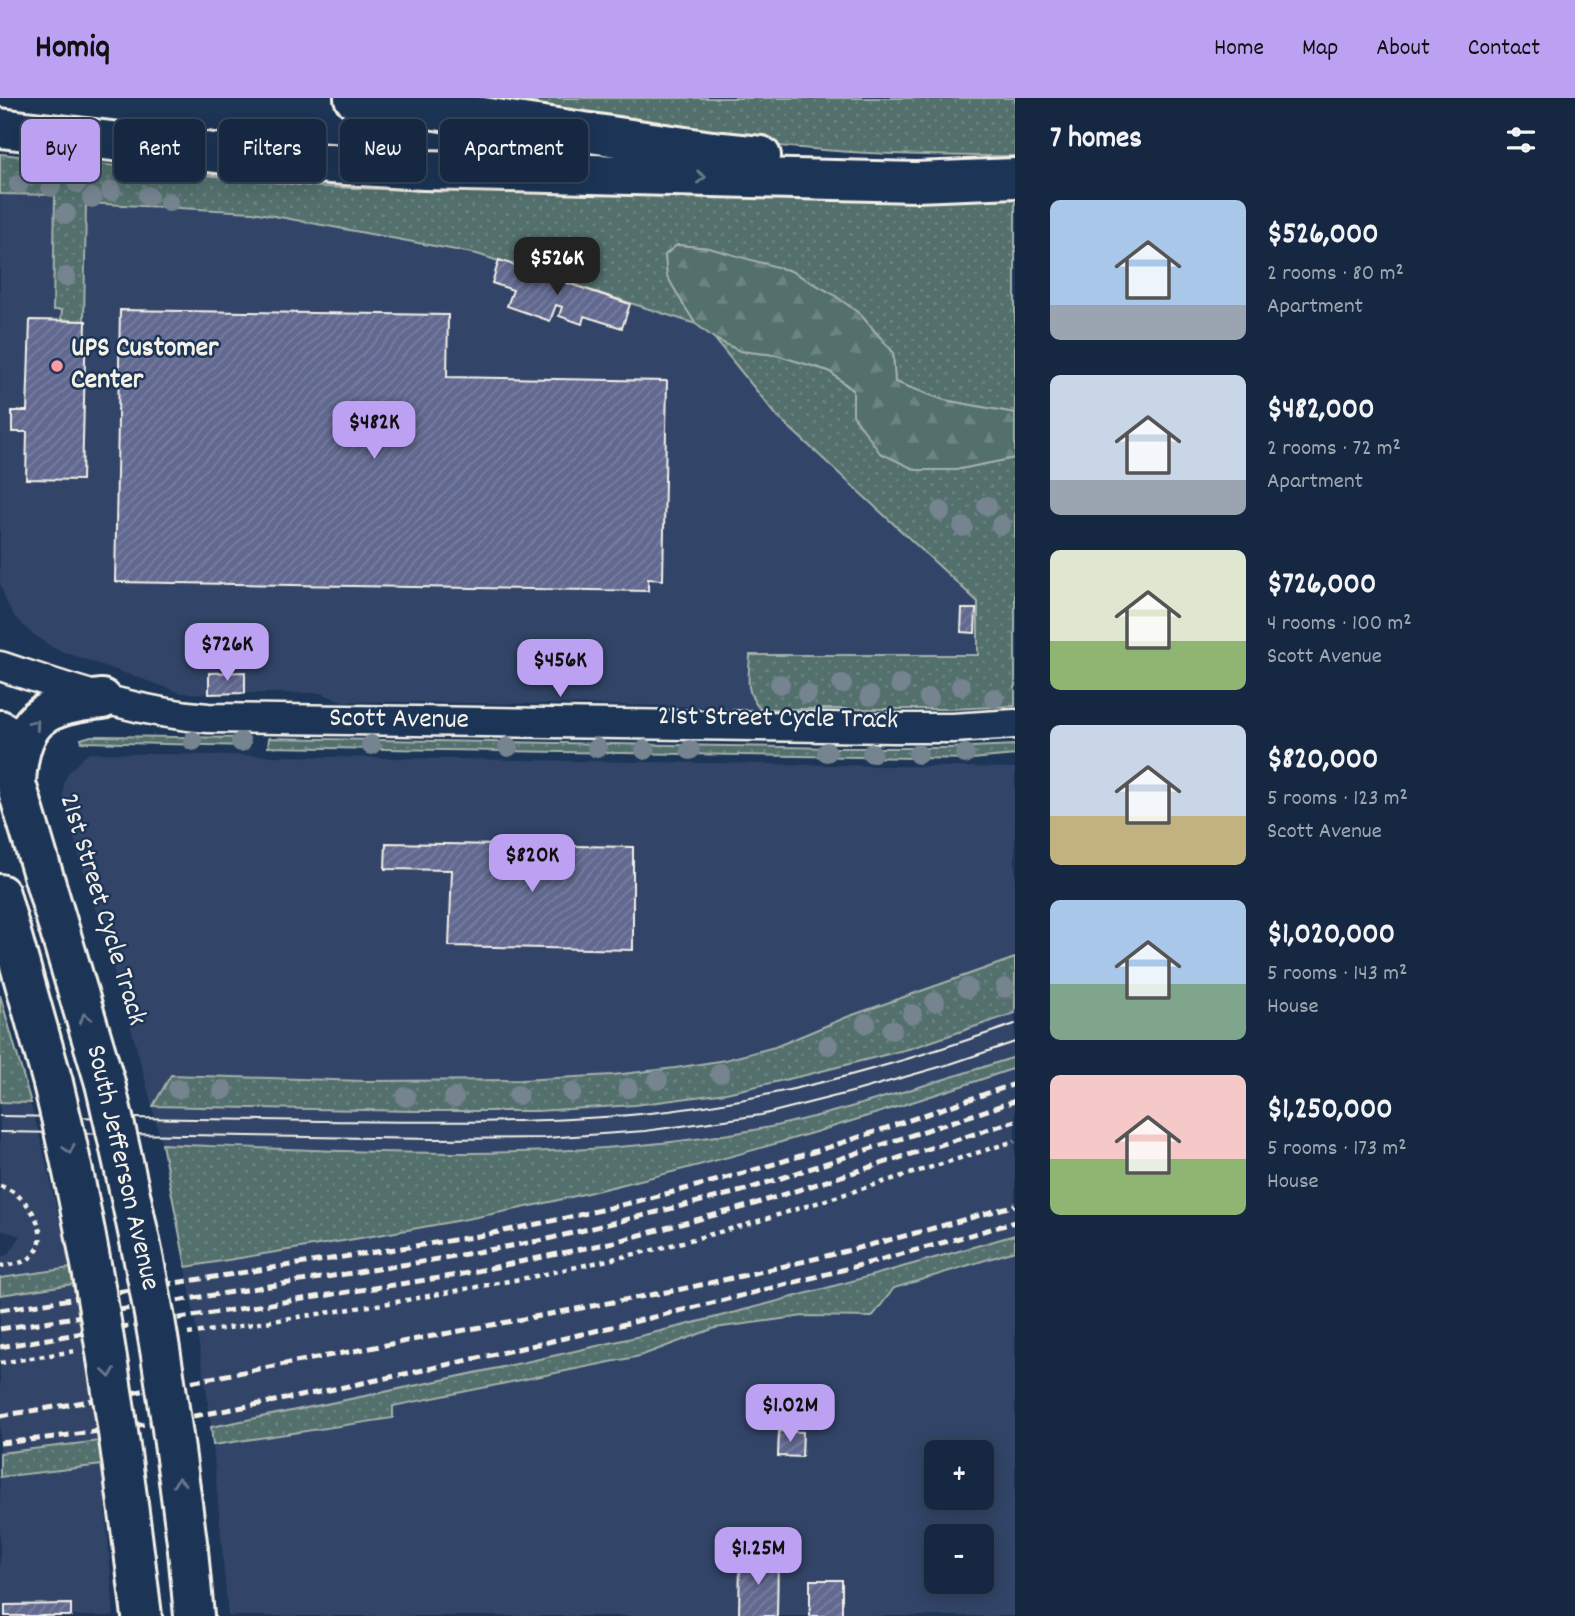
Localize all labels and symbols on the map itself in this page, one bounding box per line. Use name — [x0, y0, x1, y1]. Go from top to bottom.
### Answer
one-way arrow — [695, 170, 706, 185]
pin: $526K — [508, 238, 606, 297]
place label: UPS Customer Center — [71, 330, 219, 402]
marker: UPS Customer Center — [49, 358, 65, 374]
pin: $482K — [325, 402, 423, 461]
pin: $726K — [178, 624, 276, 683]
pin: $456K — [511, 640, 609, 699]
street label: 21st Street Cycle Track — [657, 698, 899, 742]
street label: Scott Avenue — [329, 700, 469, 742]
one-way arrow — [27, 719, 39, 732]
street label: 21st Street Cycle Track — [47, 789, 155, 1031]
pin: $820K — [483, 834, 581, 894]
one-way arrow — [79, 1012, 94, 1024]
street label: South Jefferson Avenue — [73, 1041, 169, 1295]
one-way arrow — [61, 1143, 75, 1155]
one-way arrow — [101, 1367, 116, 1379]
pin: $1.02M — [733, 1384, 847, 1444]
one-way arrow — [172, 1476, 187, 1488]
pin: $1.25M — [701, 1528, 815, 1587]

